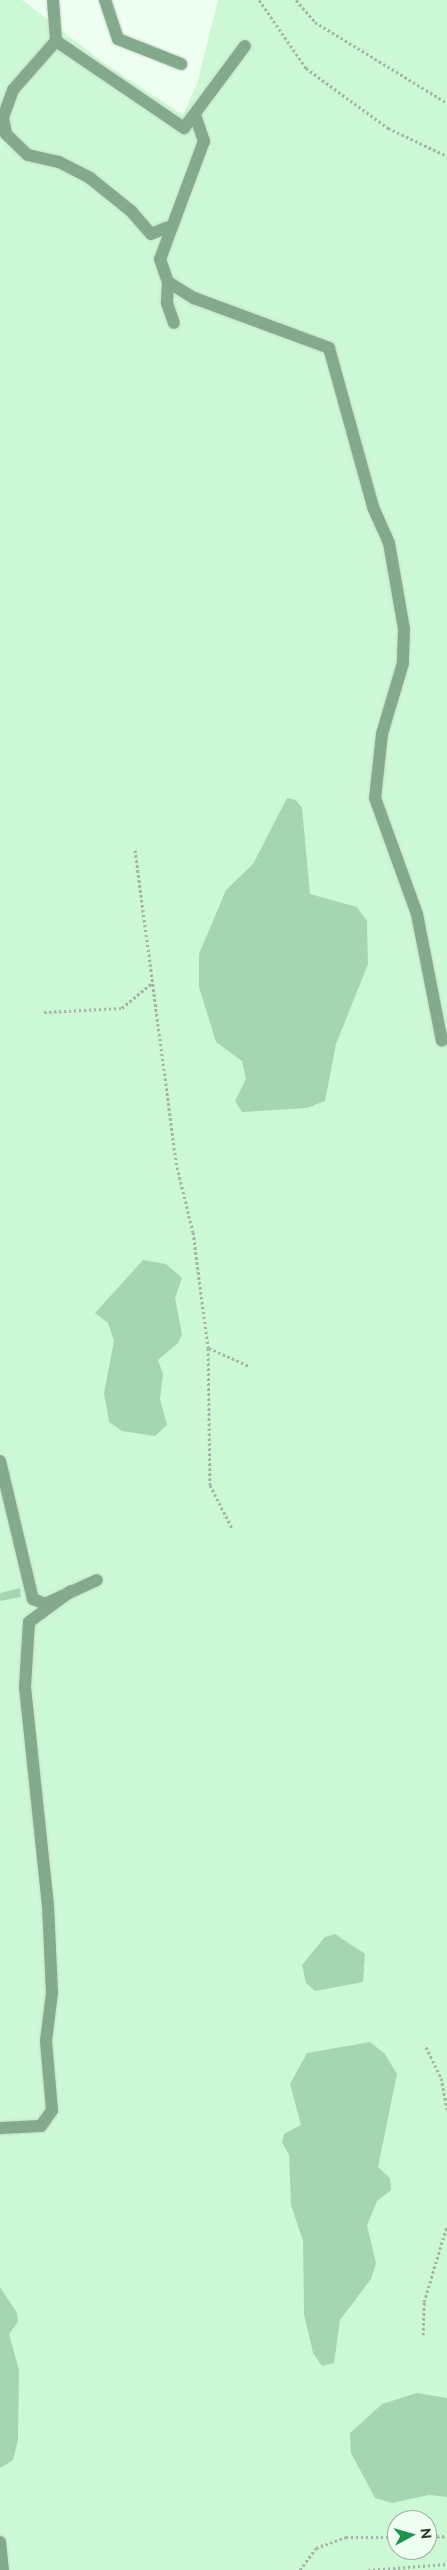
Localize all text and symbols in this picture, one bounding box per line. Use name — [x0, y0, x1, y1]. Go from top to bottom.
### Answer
north arrow — [387, 2510, 437, 2560]
text: N — [417, 2527, 434, 2540]

